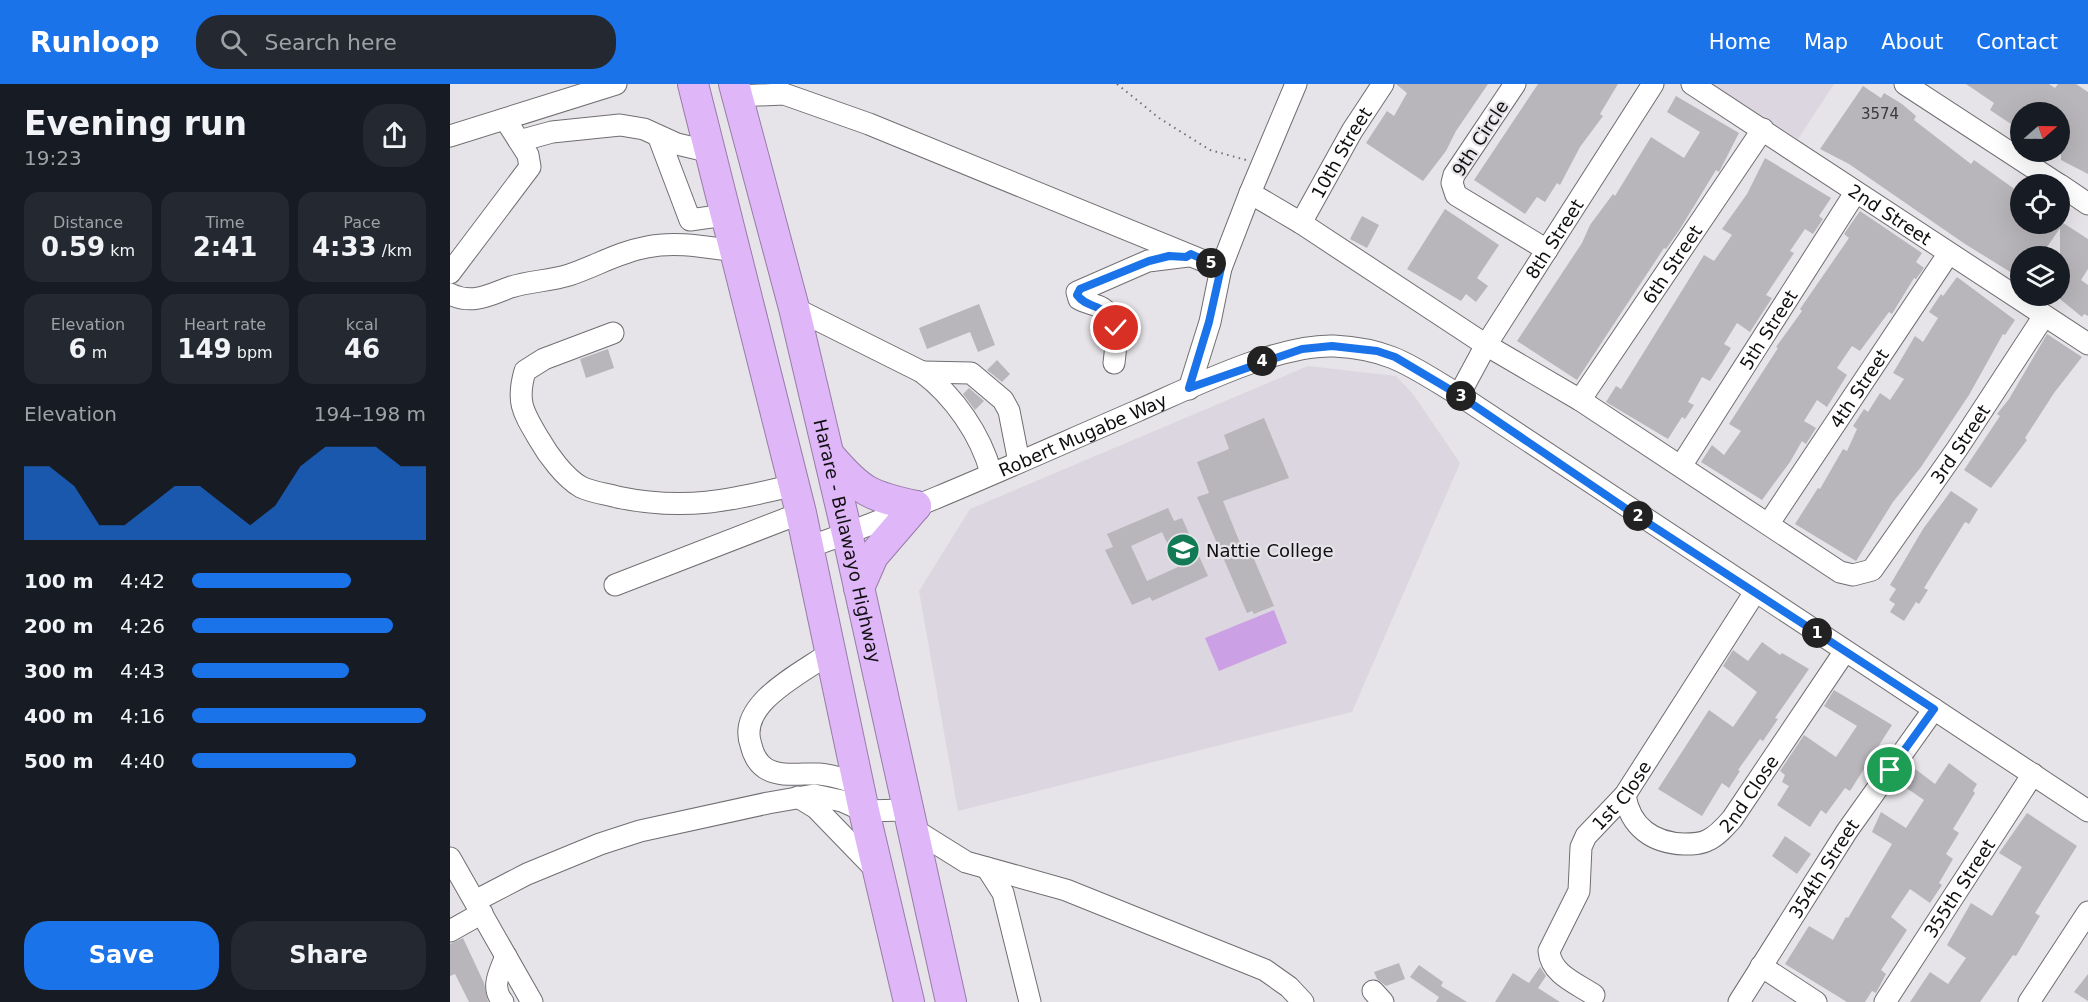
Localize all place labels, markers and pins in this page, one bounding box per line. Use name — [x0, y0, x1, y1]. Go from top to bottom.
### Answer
pin: 5 — [1196, 248, 1226, 278]
pin — [1090, 302, 1141, 353]
pin: 4 — [1247, 346, 1277, 376]
pin: 3 — [1446, 381, 1476, 411]
pin: 2 — [1623, 501, 1653, 531]
school or university icon: Nattie College — [1165, 532, 1201, 568]
place label: Nattie College — [1206, 540, 1334, 561]
pin: 1 — [1802, 618, 1832, 648]
pin — [1864, 744, 1915, 795]

